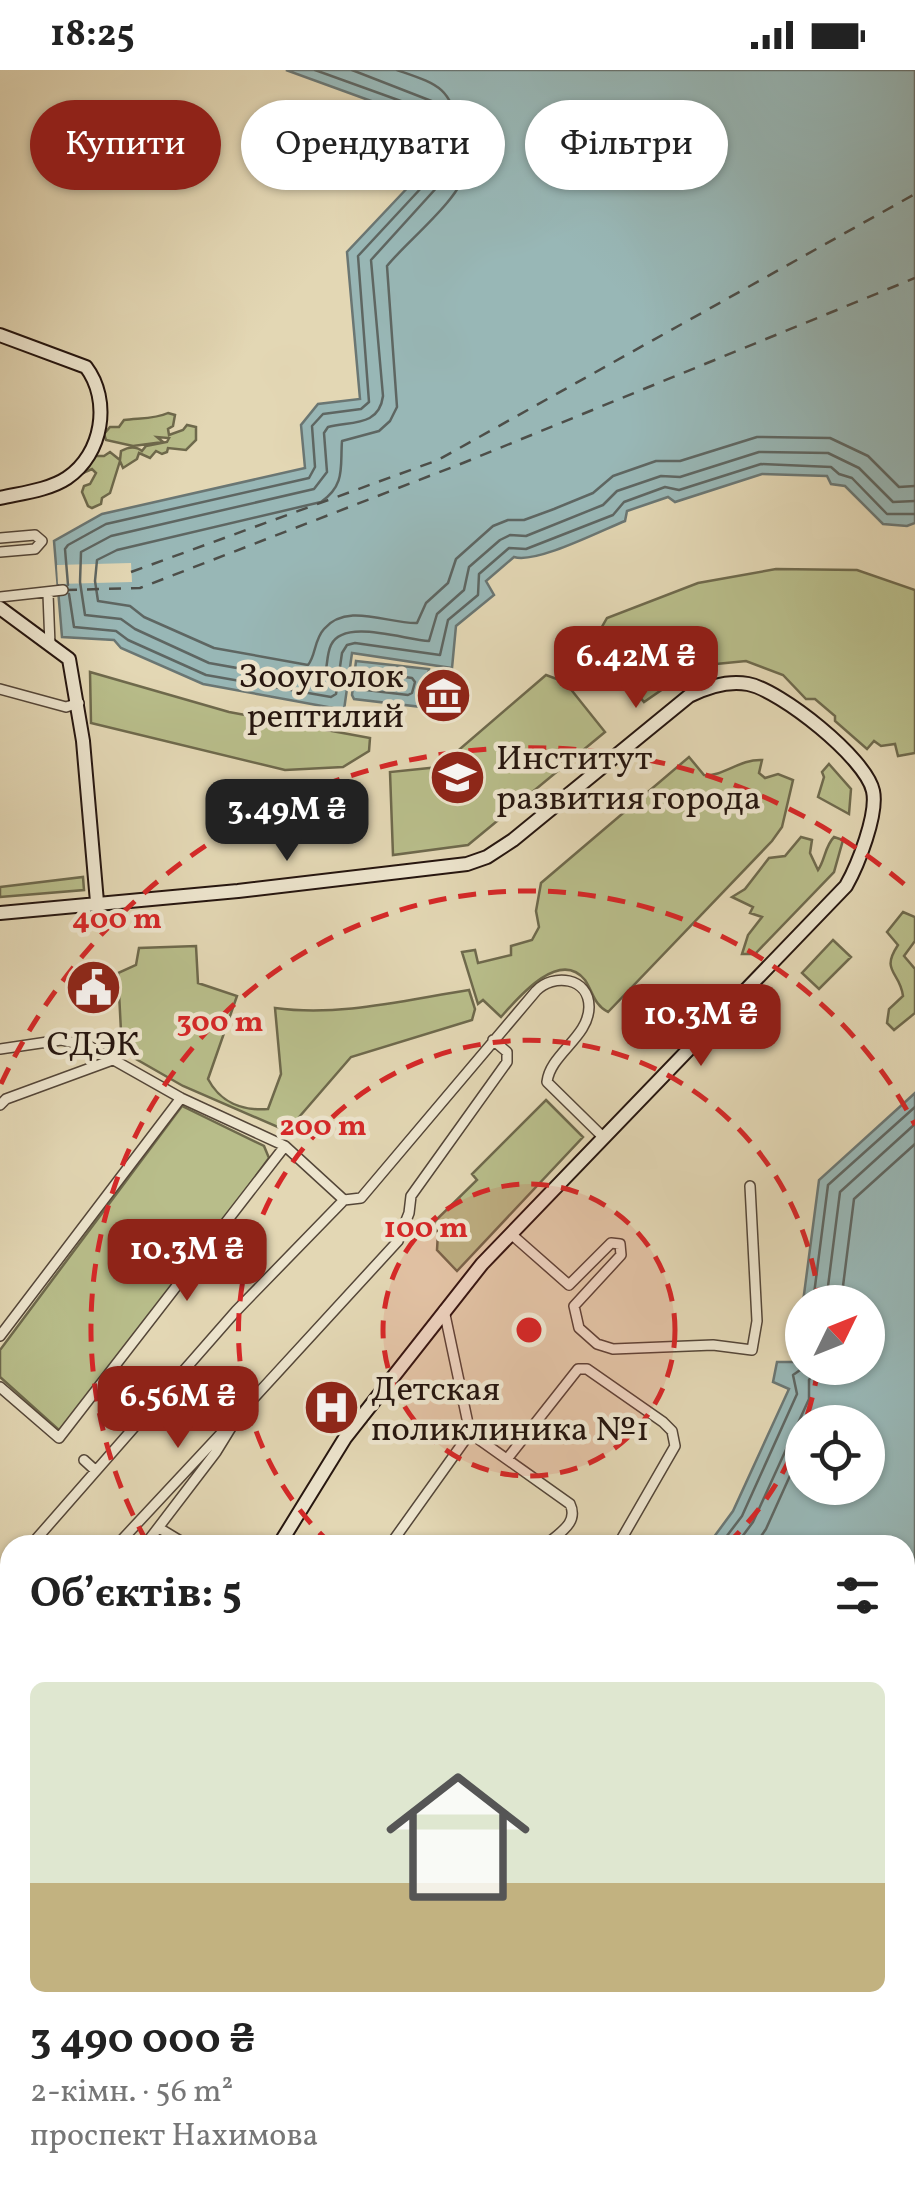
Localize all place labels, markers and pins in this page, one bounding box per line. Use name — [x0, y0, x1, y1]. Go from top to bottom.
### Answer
pin: 6.42M ₴ — [544, 626, 728, 711]
place label: Зооуголок рептилий — [238, 654, 404, 742]
museum icon: Зооуголок рептилий — [413, 665, 473, 725]
place label: Институт развития города — [496, 736, 761, 824]
school or university icon: Институт развития города — [427, 747, 487, 807]
pin: 3.49M ₴ — [195, 779, 379, 864]
public building icon: СДЭК — [63, 957, 123, 1017]
pin: 10.3M ₴ — [609, 984, 793, 1069]
place label: СДЭК — [47, 1022, 139, 1070]
pin: 10.3M ₴ — [95, 1219, 279, 1304]
centre of rings — [511, 1312, 547, 1348]
pin: 6.56M ₴ — [86, 1366, 270, 1451]
place label: Детская поликлиника №1 — [371, 1367, 650, 1455]
hospital icon: Детская поликлиника №1 — [302, 1378, 362, 1438]

